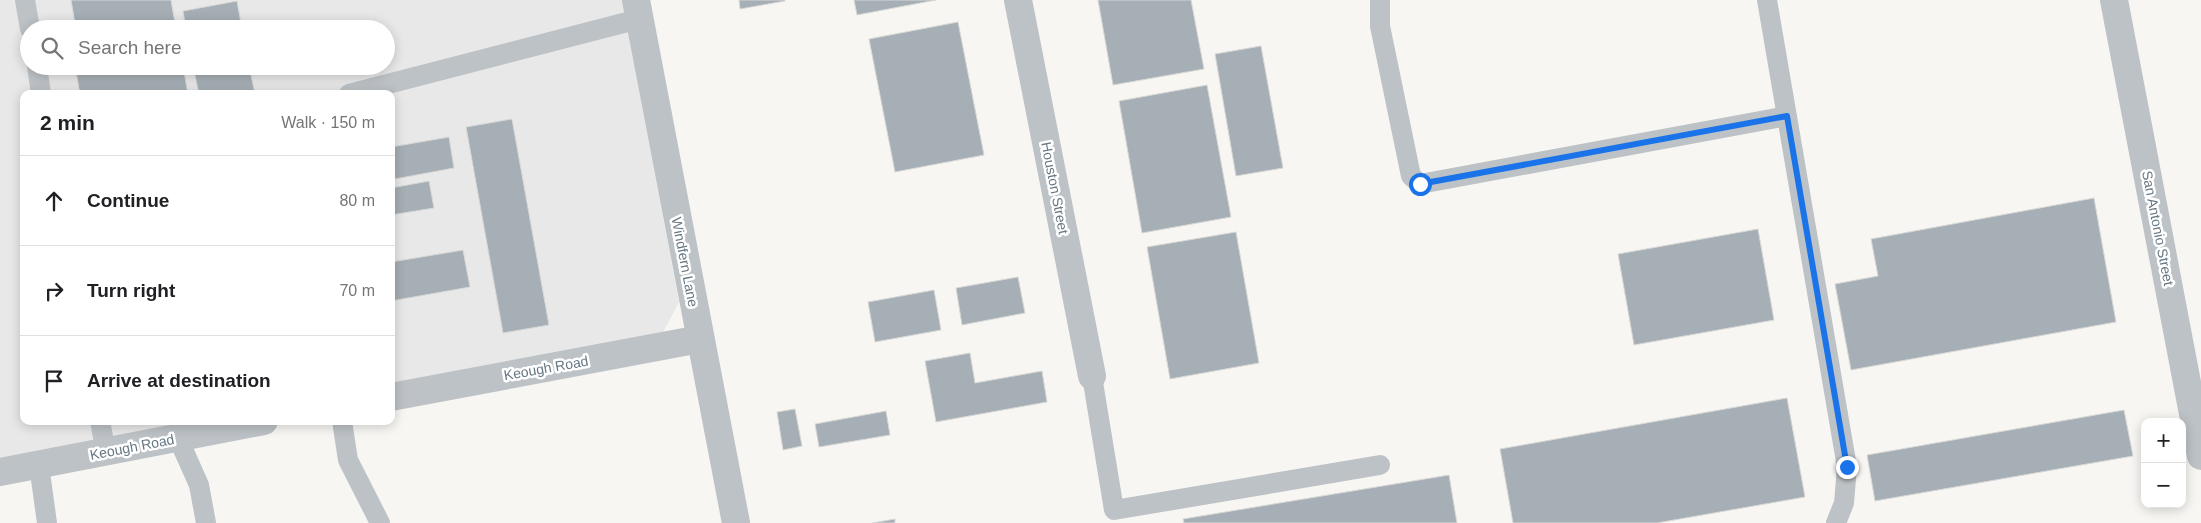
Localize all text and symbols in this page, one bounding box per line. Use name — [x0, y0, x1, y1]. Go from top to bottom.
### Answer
search box — [20, 20, 395, 75]
icon: search — [38, 34, 66, 62]
text: Search here — [78, 37, 182, 58]
text: 2 min — [40, 111, 95, 134]
text: Walk · 150 m — [281, 114, 375, 131]
street label: Houston Street — [1038, 141, 1072, 235]
street label: San Antonio Street — [2139, 169, 2177, 287]
route start — [1409, 173, 1432, 196]
icon: ahead — [40, 187, 68, 215]
text: Continue — [87, 190, 169, 211]
text: 80 m — [339, 192, 375, 209]
street label: Windfern Lane — [668, 216, 702, 308]
icon: right — [40, 277, 68, 305]
text: Turn right — [87, 280, 175, 301]
text: 70 m — [339, 282, 375, 299]
street label: Keough Road — [502, 353, 590, 383]
icon: arrive — [40, 367, 68, 395]
text: Arrive at destination — [87, 370, 271, 391]
map controls — [2141, 418, 2186, 508]
button: + — [2141, 418, 2186, 463]
street label: Keough Road — [88, 431, 176, 463]
route end — [1836, 456, 1859, 479]
button: − — [2141, 463, 2186, 508]

